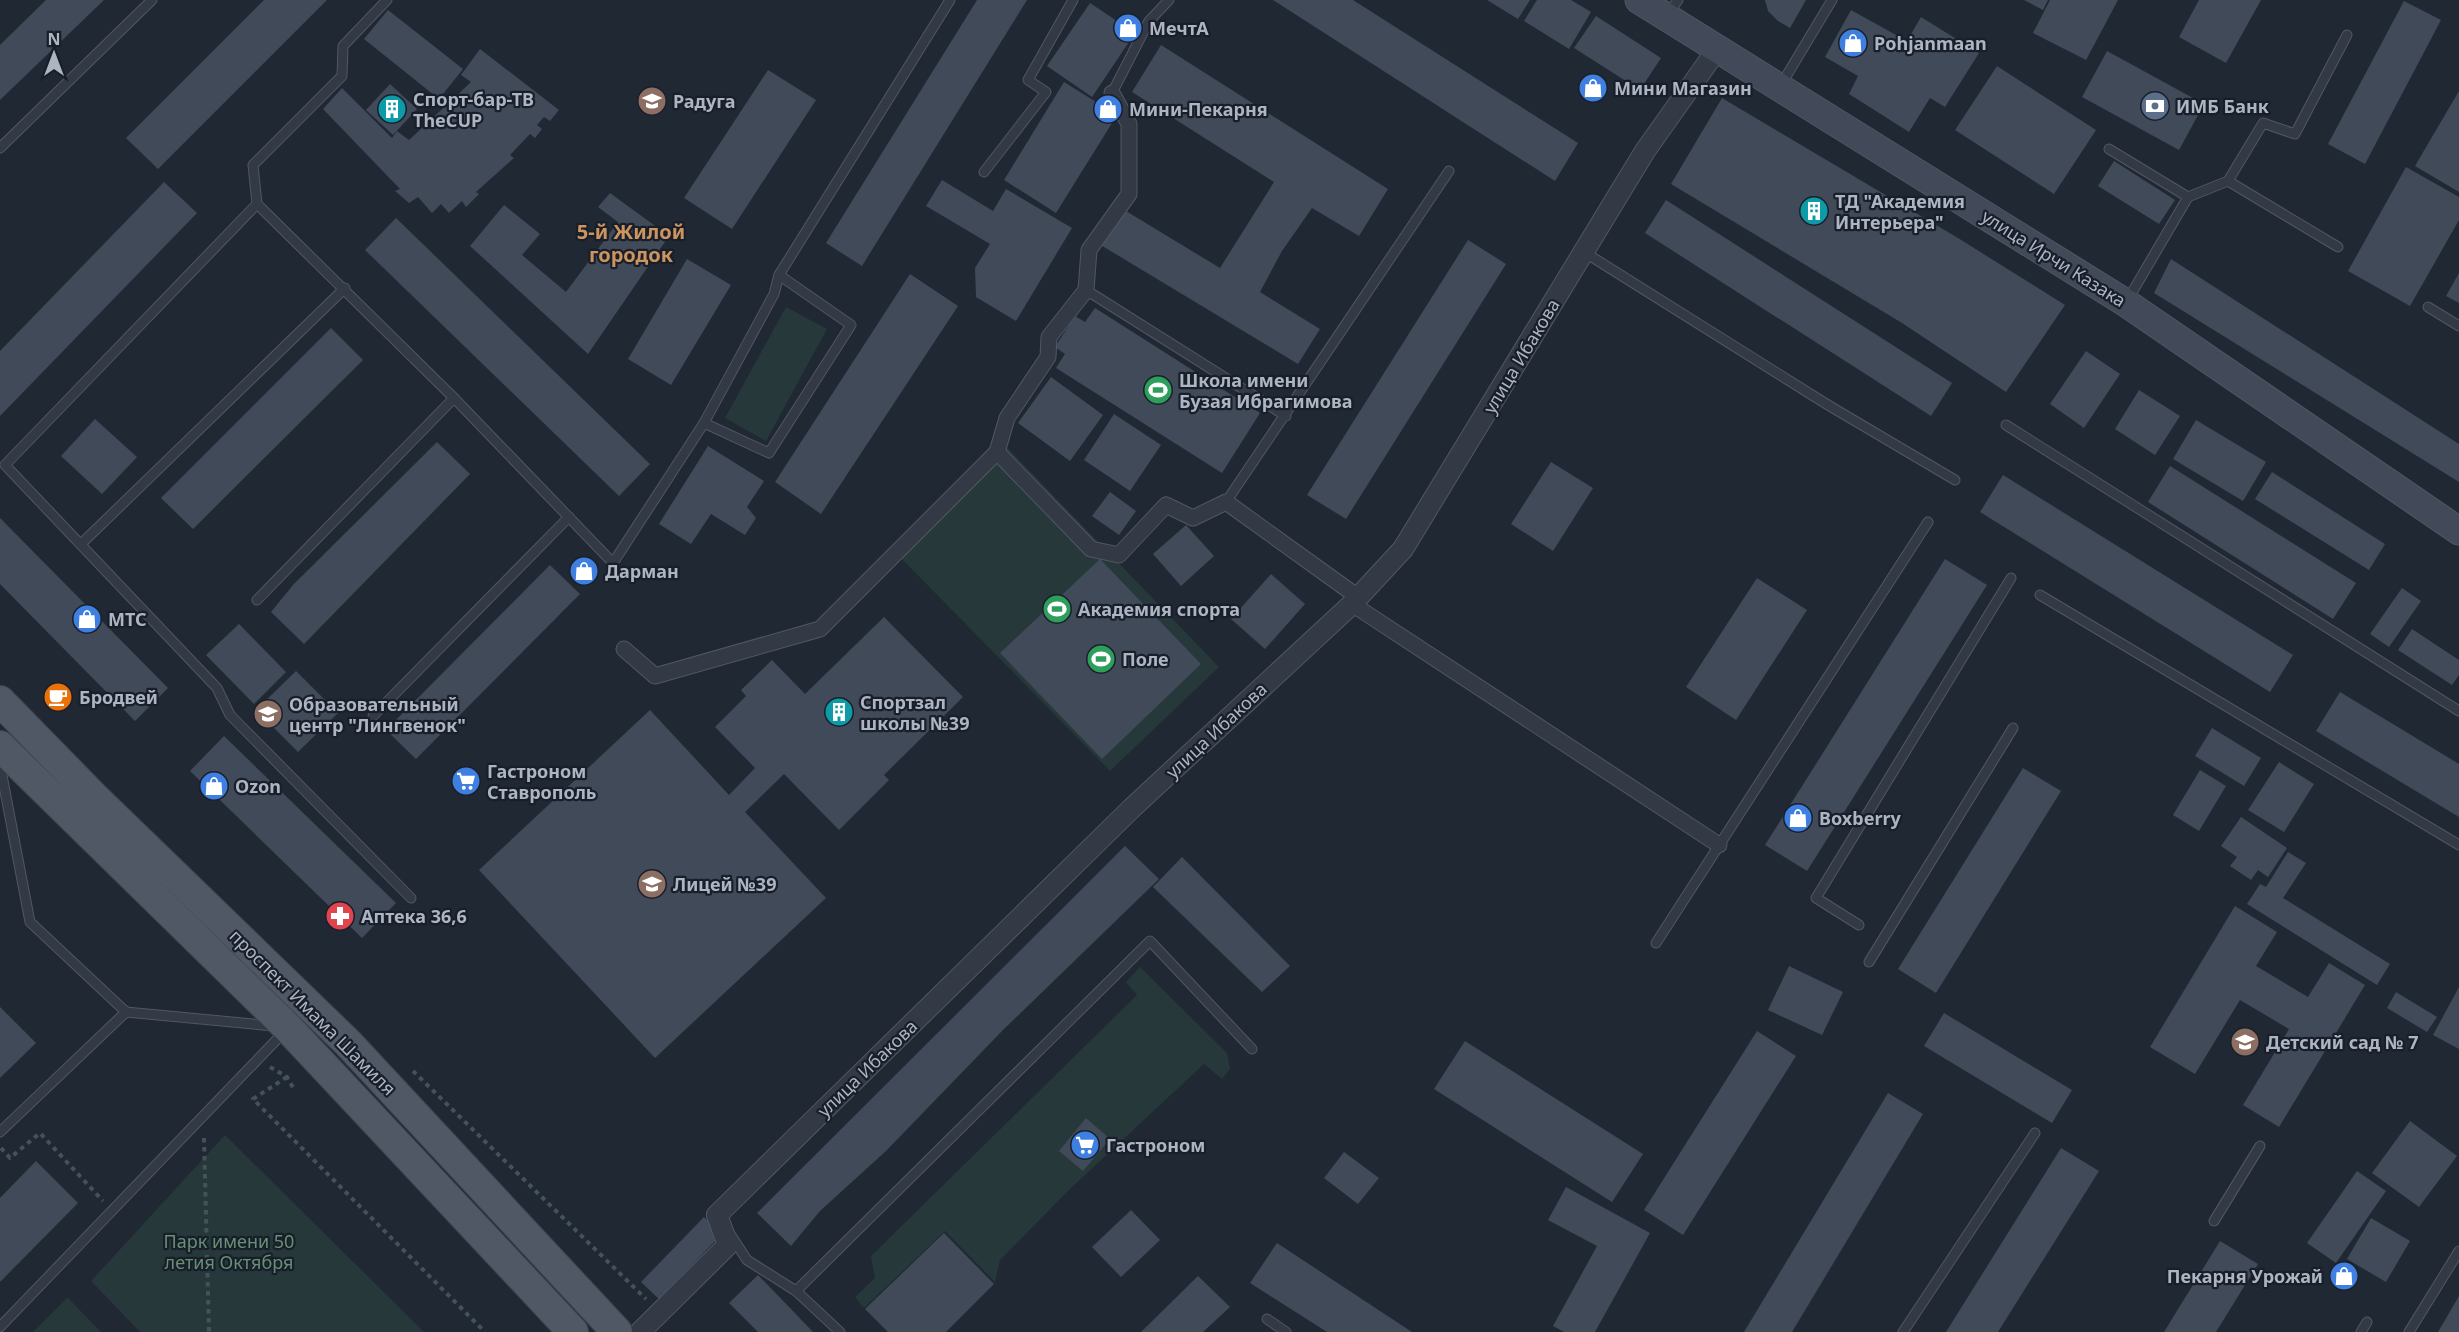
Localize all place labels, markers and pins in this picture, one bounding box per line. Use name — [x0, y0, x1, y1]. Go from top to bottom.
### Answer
shop icon: МечтА — [1112, 12, 1144, 44]
place label: МечтА — [1149, 16, 1209, 40]
shop icon: Pohjanmaan — [1837, 27, 1869, 59]
place label: Pohjanmaan — [1874, 31, 1987, 55]
shop icon: Мини Магазин — [1577, 72, 1609, 104]
place label: Мини Магазин — [1614, 76, 1752, 100]
school or university icon: Радуга — [636, 85, 668, 117]
place label: Спорт-бар-ТВ TheCUP — [413, 87, 534, 132]
place label: Радуга — [673, 89, 736, 113]
bank icon: ИМБ Банк — [2139, 90, 2171, 122]
building icon: Спорт-бар-ТВ TheCUP — [376, 93, 408, 125]
shop icon: Мини-Пекарня — [1092, 93, 1124, 125]
place label: ИМБ Банк — [2176, 94, 2269, 118]
place label: Мини-Пекарня — [1129, 97, 1268, 121]
place label: ТД "Академия Интерьера" — [1835, 189, 1965, 234]
building icon: ТД "Академия Интерьера" — [1798, 195, 1830, 227]
place label: Школа имени Бузая Ибрагимова — [1179, 368, 1352, 413]
sports icon: Школа имени Бузая Ибрагимова — [1142, 374, 1174, 406]
shop icon: Дарман — [568, 555, 600, 587]
place label: Дарман — [605, 559, 679, 583]
sports icon: Академия спорта — [1041, 593, 1073, 625]
place label: Академия спорта — [1078, 597, 1240, 621]
shop icon: МТС — [71, 603, 103, 635]
place label: МТС — [108, 607, 147, 631]
sports icon: Поле — [1085, 643, 1117, 675]
place label: Поле — [1122, 647, 1169, 671]
cafe icon: Бродвей — [42, 681, 74, 713]
place label: Бродвей — [79, 685, 158, 709]
place label: Спортзал школы №39 — [860, 690, 969, 735]
place label: Образовательный центр "Лингвенок" — [289, 692, 466, 737]
building icon: Спортзал школы №39 — [823, 696, 855, 728]
school or university icon: Образовательный центр "Лингвенок" — [252, 698, 284, 730]
place label: Гастроном Ставрополь — [487, 759, 597, 804]
supermarket icon: Гастроном Ставрополь — [450, 765, 482, 797]
shop icon: Ozon — [198, 770, 230, 802]
place label: Ozon — [235, 774, 281, 798]
shop icon: Boxberry — [1782, 802, 1814, 834]
place label: Boxberry — [1819, 806, 1901, 830]
school or university icon: Лицей №39 — [636, 868, 668, 900]
place label: Лицей №39 — [673, 872, 776, 896]
pharmacy icon: Аптека 36,6 — [324, 900, 356, 932]
place label: Аптека 36,6 — [361, 904, 467, 928]
school or university icon: Детский сад № 7 — [2229, 1026, 2261, 1058]
place label: Детский сад № 7 — [2266, 1030, 2418, 1054]
supermarket icon: Гастроном — [1069, 1129, 1101, 1161]
place label: Гастроном — [1106, 1133, 1205, 1157]
shop icon: Пекарня Урожай — [2328, 1260, 2360, 1292]
place label: Пекарня Урожай — [2167, 1264, 2323, 1288]

